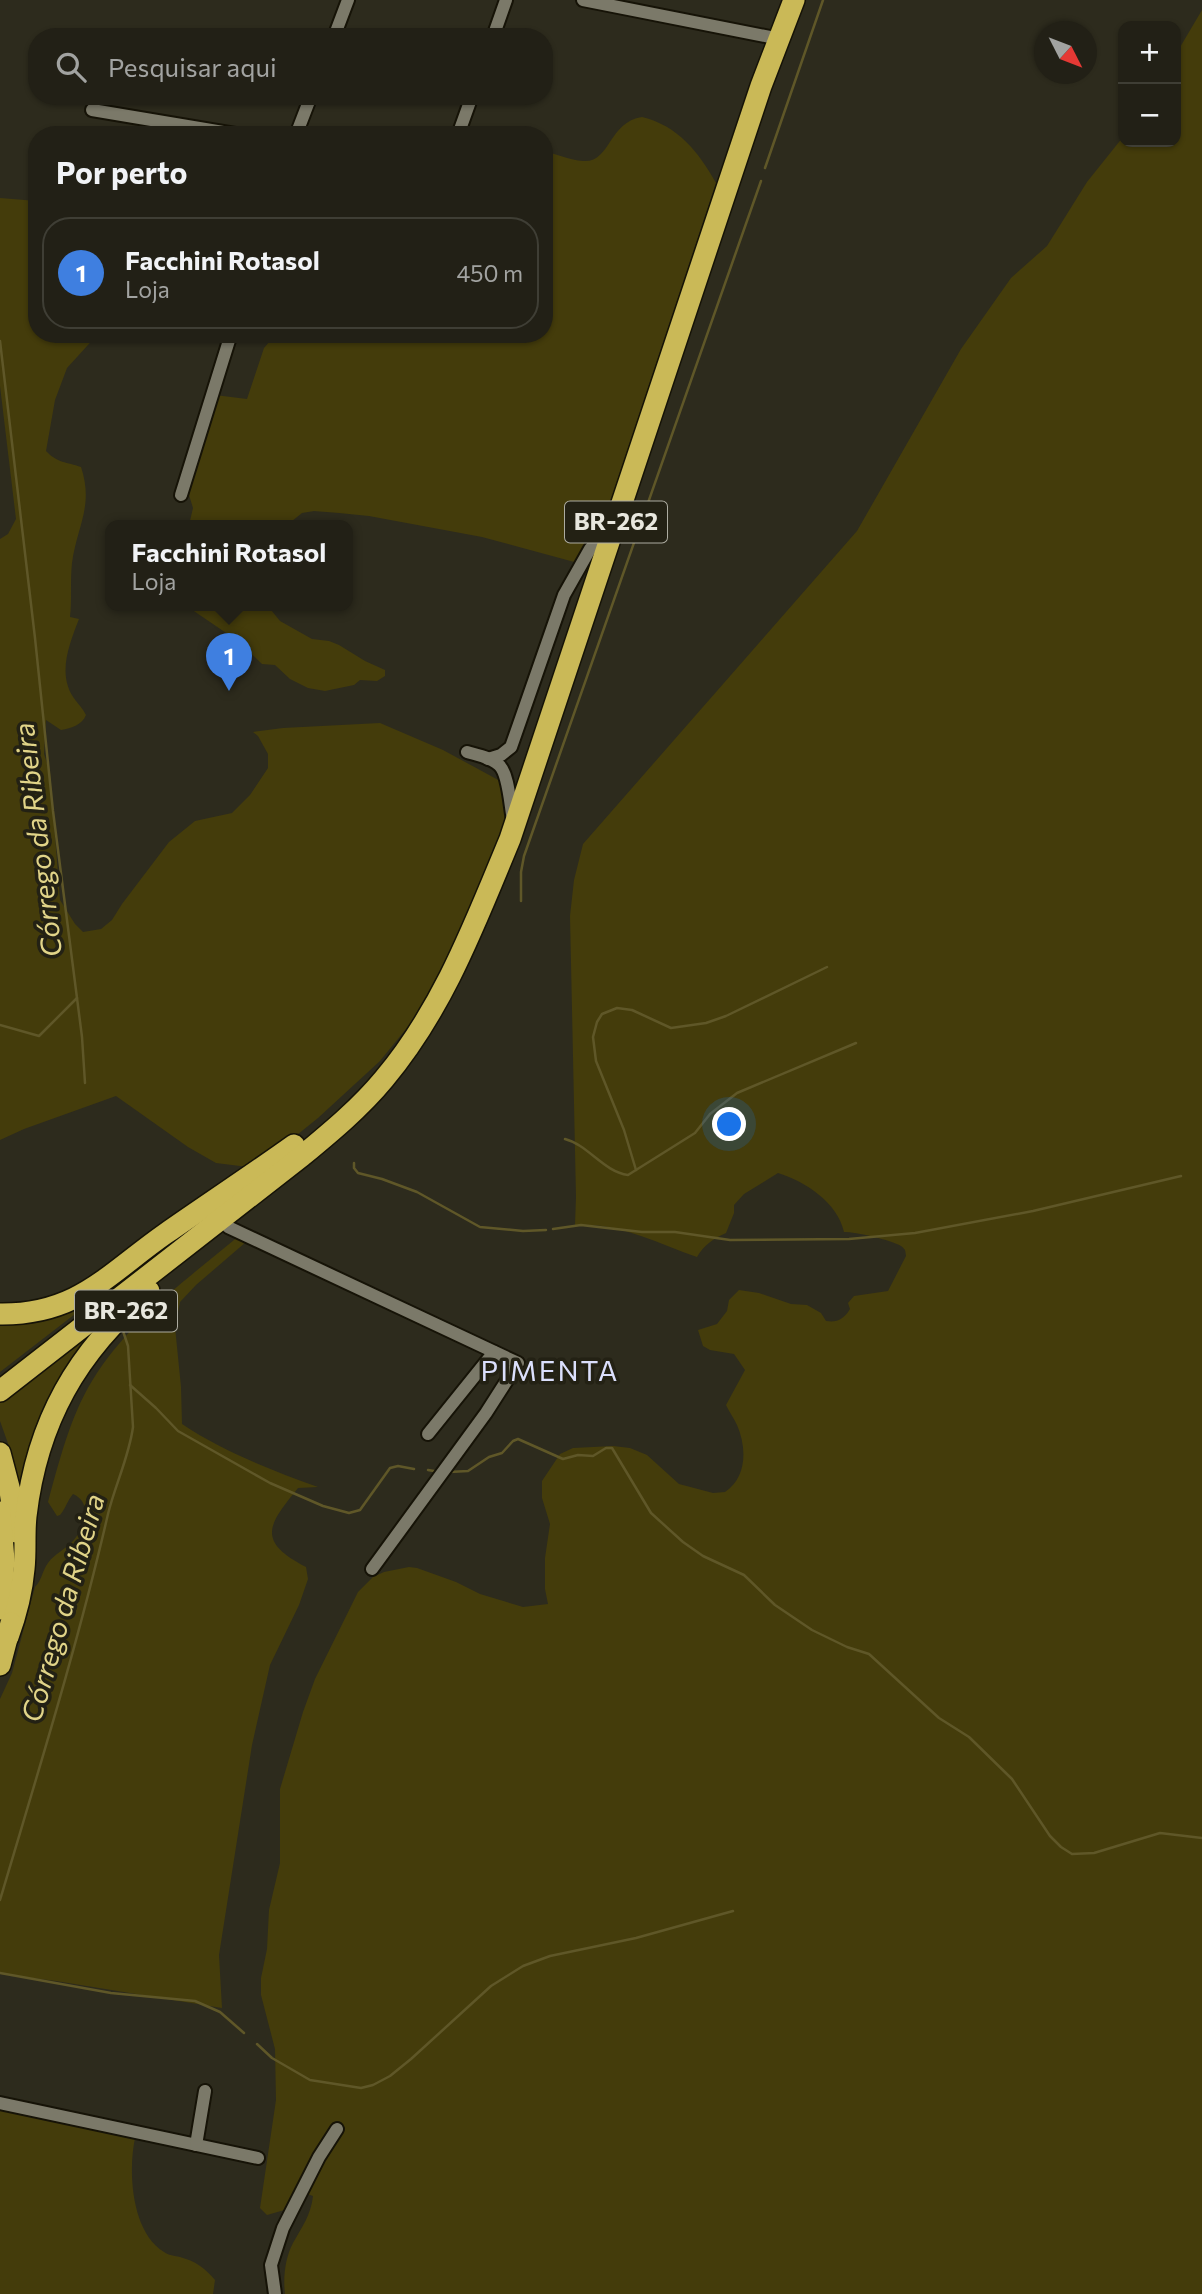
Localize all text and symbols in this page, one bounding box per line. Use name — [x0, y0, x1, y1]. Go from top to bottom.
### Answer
north arrow — [1034, 21, 1097, 84]
map controls — [1118, 21, 1181, 147]
button: + — [1118, 21, 1181, 84]
search box — [28, 28, 553, 105]
icon: search — [52, 48, 90, 86]
text: Pesquisar aqui — [108, 51, 277, 82]
button: − — [1118, 84, 1181, 147]
text: Por perto — [56, 153, 188, 190]
text: Facchini Rotasol — [125, 244, 320, 275]
text: 1 — [76, 259, 86, 287]
text: 450 m — [457, 259, 523, 287]
text: Loja — [125, 275, 170, 303]
road number: BR-262 — [565, 502, 667, 542]
popup — [105, 520, 353, 611]
text: Facchini Rotasol — [132, 536, 326, 567]
text: Loja — [132, 567, 176, 595]
pin: 1 — [206, 633, 252, 691]
water label: Córrego da Ribeira — [6, 721, 68, 959]
your location — [712, 1107, 746, 1141]
road number: BR-262 — [75, 1290, 177, 1331]
district label: PIMENTA — [481, 1353, 619, 1387]
water label: Córrego da Ribeira — [13, 1490, 111, 1726]

